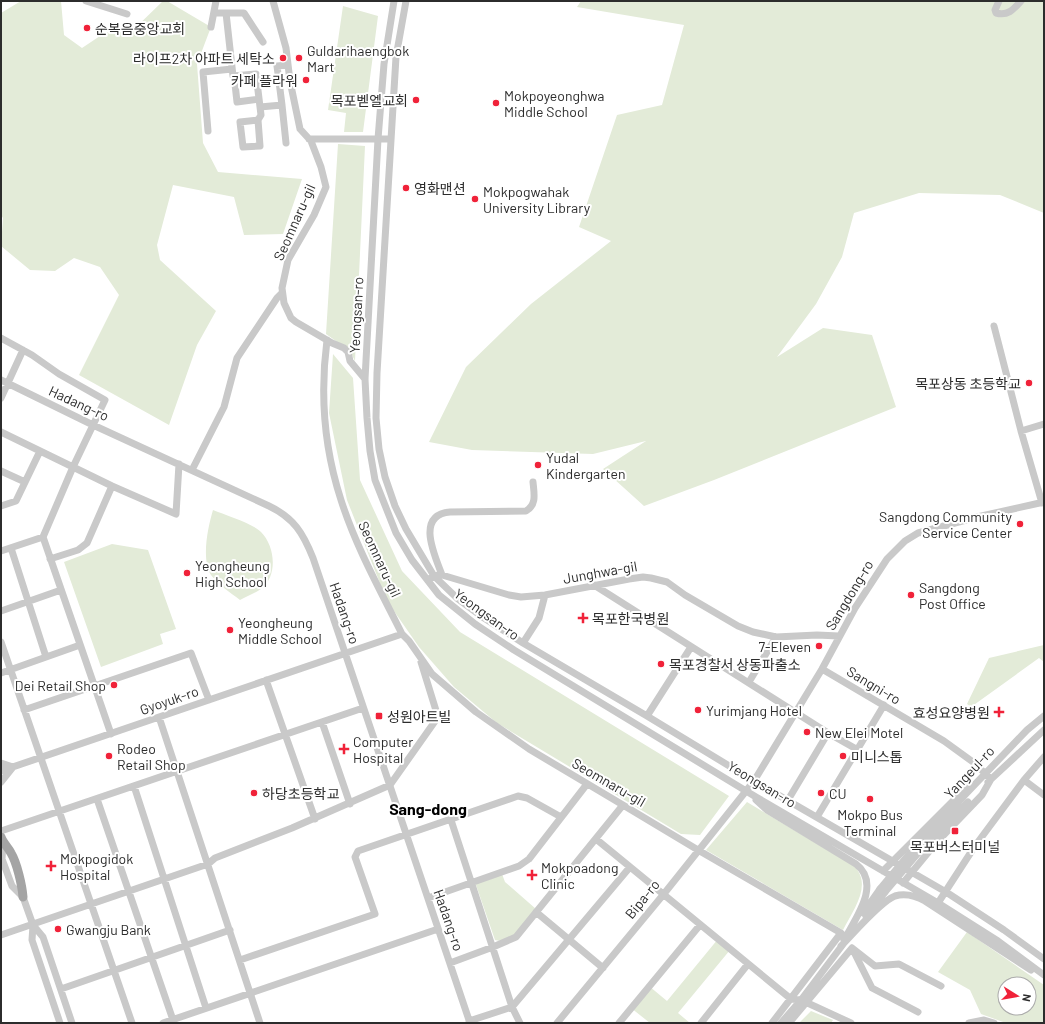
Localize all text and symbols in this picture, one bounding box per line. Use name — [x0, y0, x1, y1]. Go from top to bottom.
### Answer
place label: 순복음중앙교회 — [95, 20, 185, 37]
marker: 순복음중앙교회 — [82, 23, 92, 33]
place label: Guldarihaengbok Mart — [307, 42, 409, 75]
place label: 라이프2차 아파트 세탁소 — [133, 50, 275, 67]
marker: 라이프2차 아파트 세탁소 — [278, 53, 288, 63]
marker: Guldarihaengbok Mart — [294, 53, 304, 63]
place label: 카페 플라워 — [231, 72, 298, 89]
marker: 카페 플라워 — [301, 75, 311, 85]
place label: Mokpoyeonghwa Middle School — [504, 87, 605, 120]
place label: 목포벧엘교회 — [331, 92, 408, 109]
marker: 목포벧엘교회 — [411, 95, 421, 105]
marker: Mokpoyeonghwa Middle School — [491, 98, 501, 108]
place label: 영화맨션 — [414, 180, 466, 197]
street label: Seomnaru-gil — [270, 181, 318, 263]
marker: 영화맨션 — [401, 183, 411, 193]
place label: Mokpogwahak University Library — [483, 183, 591, 216]
marker: Mokpogwahak University Library — [470, 194, 480, 204]
street label: Yeongsan-ro — [346, 276, 366, 354]
place label: 목포상동 초등학교 — [915, 375, 1021, 392]
marker: 목포상동 초등학교 — [1024, 378, 1034, 388]
street label: Hadang-ro — [46, 382, 112, 424]
place label: Yudal Kindergarten — [546, 449, 625, 482]
marker: Yudal Kindergarten — [533, 460, 543, 470]
place label: Sangdong Community Service Center — [879, 508, 1013, 541]
street label: Seomnaru-gil — [355, 518, 405, 600]
marker: Sangdong Community Service Center — [1015, 519, 1025, 529]
place label: Yeongheung High School — [195, 557, 270, 590]
street label: Junghwa-gil — [562, 557, 638, 587]
street label: Sangdong-ro — [821, 557, 877, 633]
marker: Yeongheung High School — [182, 568, 192, 578]
place label: Sangdong Post Office — [919, 579, 986, 612]
street label: Hadang-ro — [326, 580, 364, 646]
street label: Yeongsan-ro — [451, 585, 523, 643]
marker: Sangdong Post Office — [906, 590, 916, 600]
place label: 목포한국병원 — [592, 610, 669, 627]
marker: 목포한국병원 — [577, 612, 589, 624]
place label: Yeongheung Middle School — [238, 614, 322, 647]
marker: Yeongheung Middle School — [225, 625, 235, 635]
place label: 7-Eleven — [758, 638, 811, 655]
marker: 7-Eleven — [814, 641, 824, 651]
place label: 목포경찰서 상동파출소 — [669, 656, 801, 673]
marker: 목포경찰서 상동파출소 — [656, 659, 666, 669]
street label: Sangni-ro — [844, 662, 904, 708]
place label: Dei Retail Shop — [15, 677, 106, 694]
marker: Dei Retail Shop — [109, 680, 119, 690]
street label: Gyoyuk-ro — [137, 682, 201, 718]
place label: Yurimjang Hotel — [706, 702, 802, 719]
place label: 효성요양병원 — [913, 704, 990, 721]
marker: Yurimjang Hotel — [693, 705, 703, 715]
marker: 효성요양병원 — [993, 706, 1005, 718]
place label: 성원아트빌 — [387, 708, 451, 725]
marker: 성원아트빌 — [374, 711, 384, 721]
place label: New Elei Motel — [815, 724, 903, 741]
marker: New Elei Motel — [802, 727, 812, 737]
place label: Computer Hospital — [353, 733, 413, 766]
place label: Rodeo Retail Shop — [117, 740, 186, 773]
street label: Yangeul-ro — [940, 742, 998, 802]
marker: Computer Hospital — [338, 743, 350, 755]
place label: 미니스톱 — [851, 748, 903, 765]
marker: Rodeo Retail Shop — [104, 751, 114, 761]
marker: 미니스톱 — [838, 751, 848, 761]
street label: Seomnaru-gil — [569, 754, 649, 810]
street label: Yeongsan-ro — [725, 757, 799, 811]
place label: 하당초등학교 — [262, 785, 339, 802]
place label: CU — [829, 785, 847, 802]
marker: 하당초등학교 — [249, 788, 259, 798]
marker: CU — [816, 788, 826, 798]
marker: Mokpo Bus Terminal — [865, 794, 875, 804]
district label: Sang-dong — [389, 799, 467, 818]
place label: Mokpo Bus Terminal — [837, 806, 903, 839]
marker: 목포버스터미널 — [950, 826, 960, 836]
place label: 목포버스터미널 — [910, 838, 1000, 855]
place label: Mokpogidok Hospital — [60, 850, 133, 883]
place label: Mokpoadong Clinic — [541, 859, 618, 892]
marker: Mokpogidok Hospital — [45, 860, 57, 872]
marker: Mokpoadong Clinic — [526, 869, 538, 881]
street label: Bipa-ro — [621, 876, 663, 922]
street label: Hadang-ro — [430, 887, 468, 953]
place label: Gwangju Bank — [66, 921, 151, 938]
marker: Gwangju Bank — [53, 924, 63, 934]
north arrow — [997, 976, 1037, 1016]
text: N — [1020, 993, 1034, 1003]

